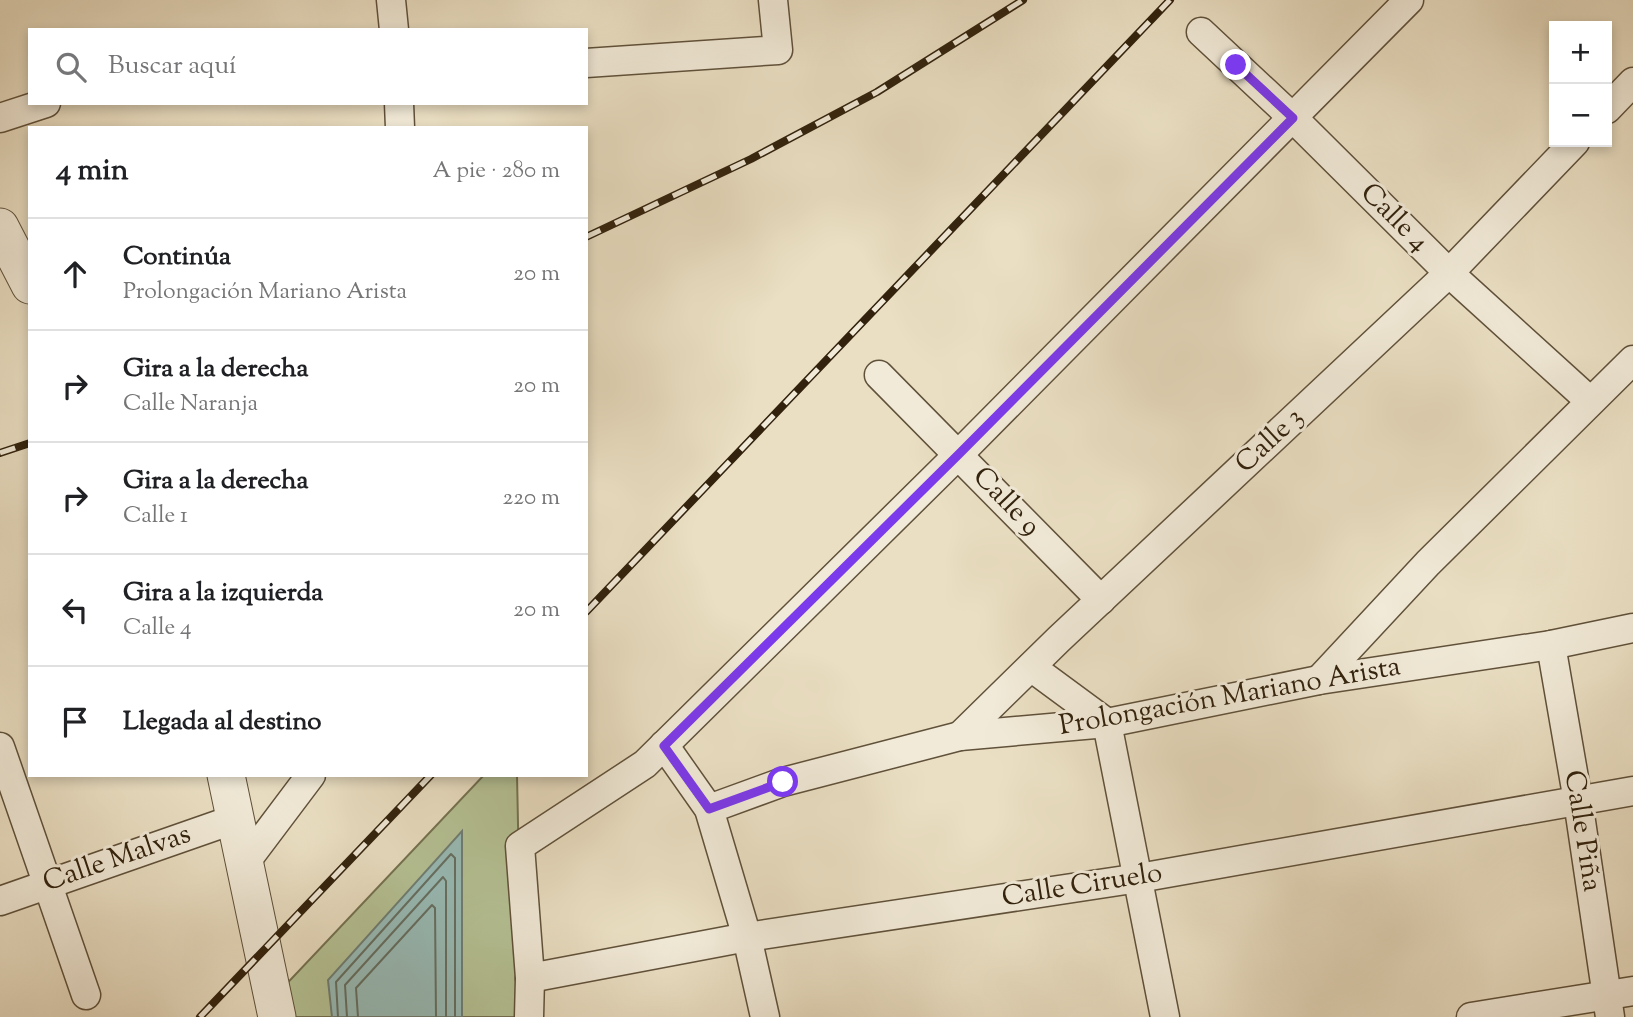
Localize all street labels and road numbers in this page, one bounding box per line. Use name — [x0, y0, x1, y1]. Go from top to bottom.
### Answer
street label: Calle 4 — [1350, 174, 1438, 262]
street label: Calle 3 — [1227, 399, 1313, 483]
street label: Calle 9 — [963, 458, 1049, 546]
street label: Prolongación Mariano Arista — [1056, 647, 1404, 747]
street label: Calle Piña — [1553, 767, 1611, 895]
street label: Calle Malvas — [38, 815, 196, 903]
street label: Calle Ciruelo — [999, 854, 1165, 918]

